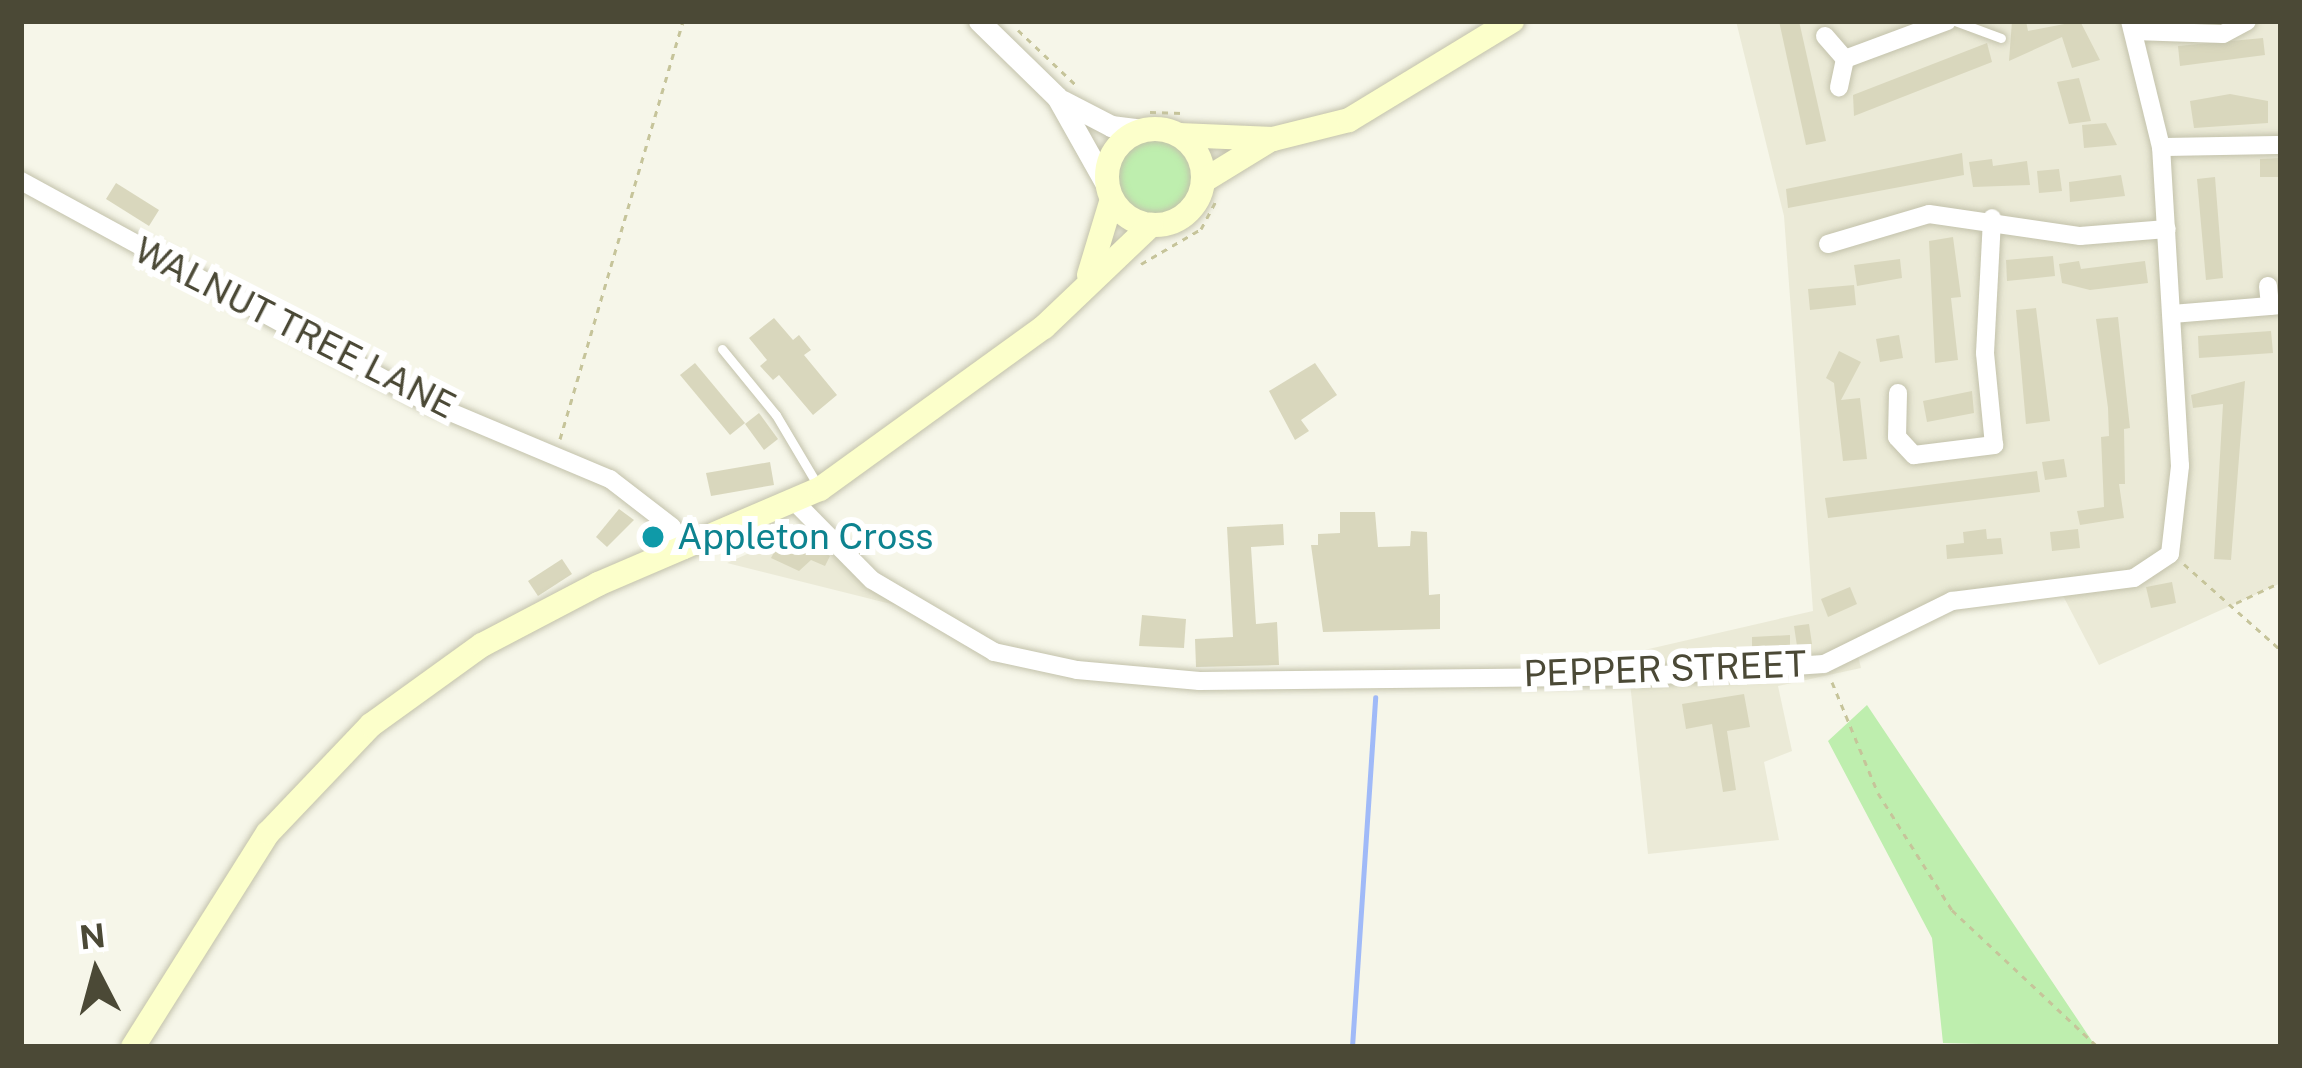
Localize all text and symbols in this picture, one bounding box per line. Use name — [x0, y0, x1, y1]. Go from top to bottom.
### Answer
street label: WALNUT TREE LANE — [127, 228, 463, 428]
place label: Appleton Cross — [677, 515, 934, 559]
marker: Appleton Cross — [640, 524, 666, 550]
street label: PEPPER STREET — [1523, 642, 1807, 696]
north arrow — [36, 912, 156, 1032]
text: N — [77, 916, 107, 956]

